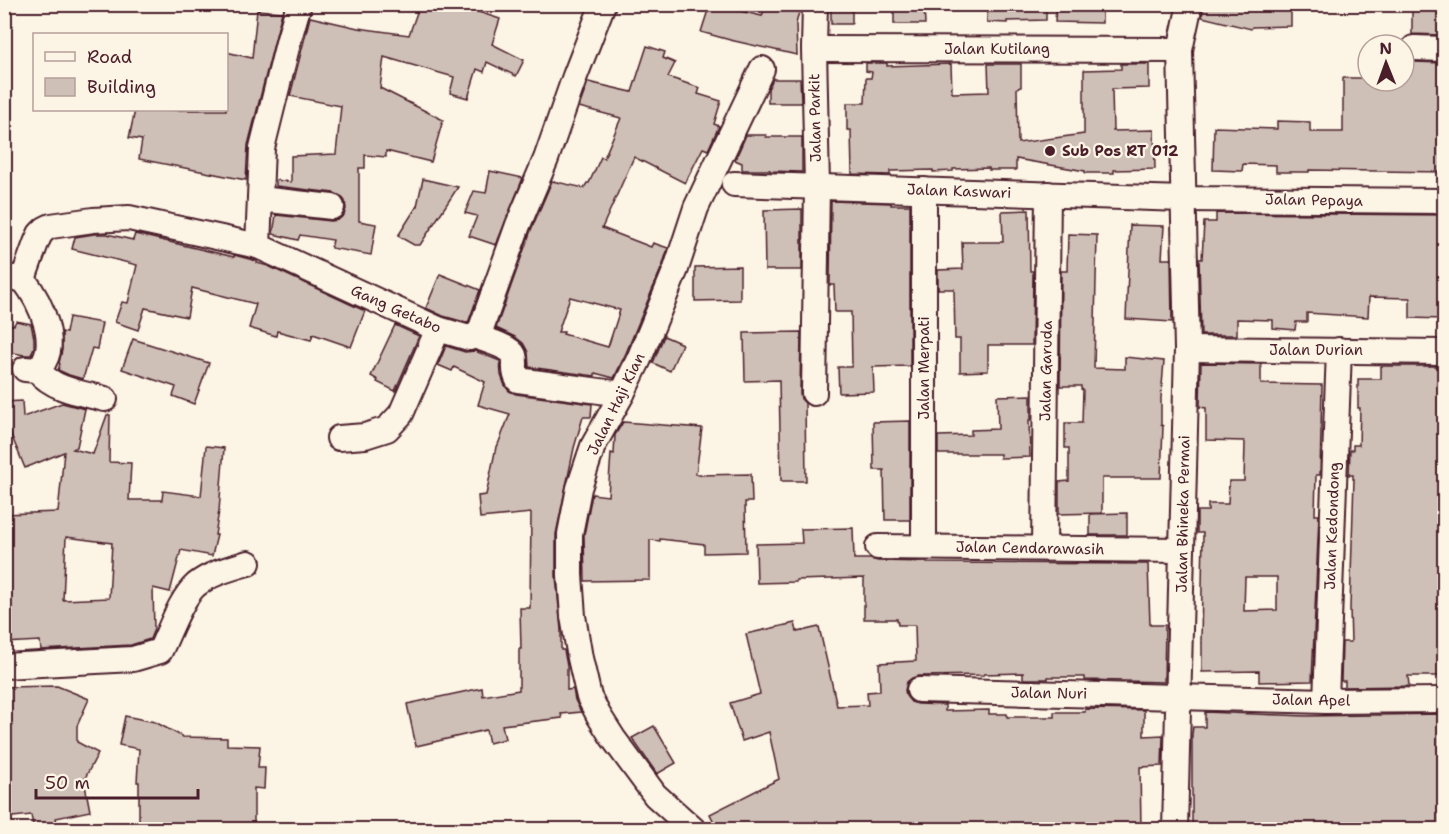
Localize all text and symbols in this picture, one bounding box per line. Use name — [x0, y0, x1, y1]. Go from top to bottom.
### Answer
legend — [33, 33, 228, 111]
north arrow — [1356, 33, 1416, 93]
text: N — [1379, 38, 1392, 59]
street label: Jalan Kutilang — [944, 39, 1050, 59]
text: Road — [87, 45, 132, 69]
street label: Jalan Parkit — [804, 73, 826, 163]
text: Building — [87, 75, 156, 99]
place label: Sub Pos RT 012 — [1062, 141, 1179, 161]
marker: Sub Pos RT 012 — [1043, 144, 1057, 158]
street label: Jalan Kaswari — [906, 179, 1012, 203]
street label: Jalan Pepaya — [1265, 189, 1364, 211]
street label: Gang Getabo — [348, 280, 444, 338]
street label: Jalan Merpati — [914, 316, 934, 420]
street label: Jalan Garuda — [1035, 320, 1057, 422]
street label: Jalan Durian — [1269, 340, 1363, 360]
street label: Jalan Haji Kian — [583, 350, 649, 458]
street label: Jalan Bhineka Permai — [1172, 435, 1194, 593]
street label: Jalan Kedondong — [1320, 462, 1344, 590]
street label: Jalan Cendarawasih — [955, 537, 1105, 559]
street label: Jalan Nuri — [1010, 682, 1088, 704]
street label: Jalan Apel — [1272, 689, 1351, 711]
scale bar — [36, 762, 198, 800]
text: 50 m — [45, 771, 90, 795]

